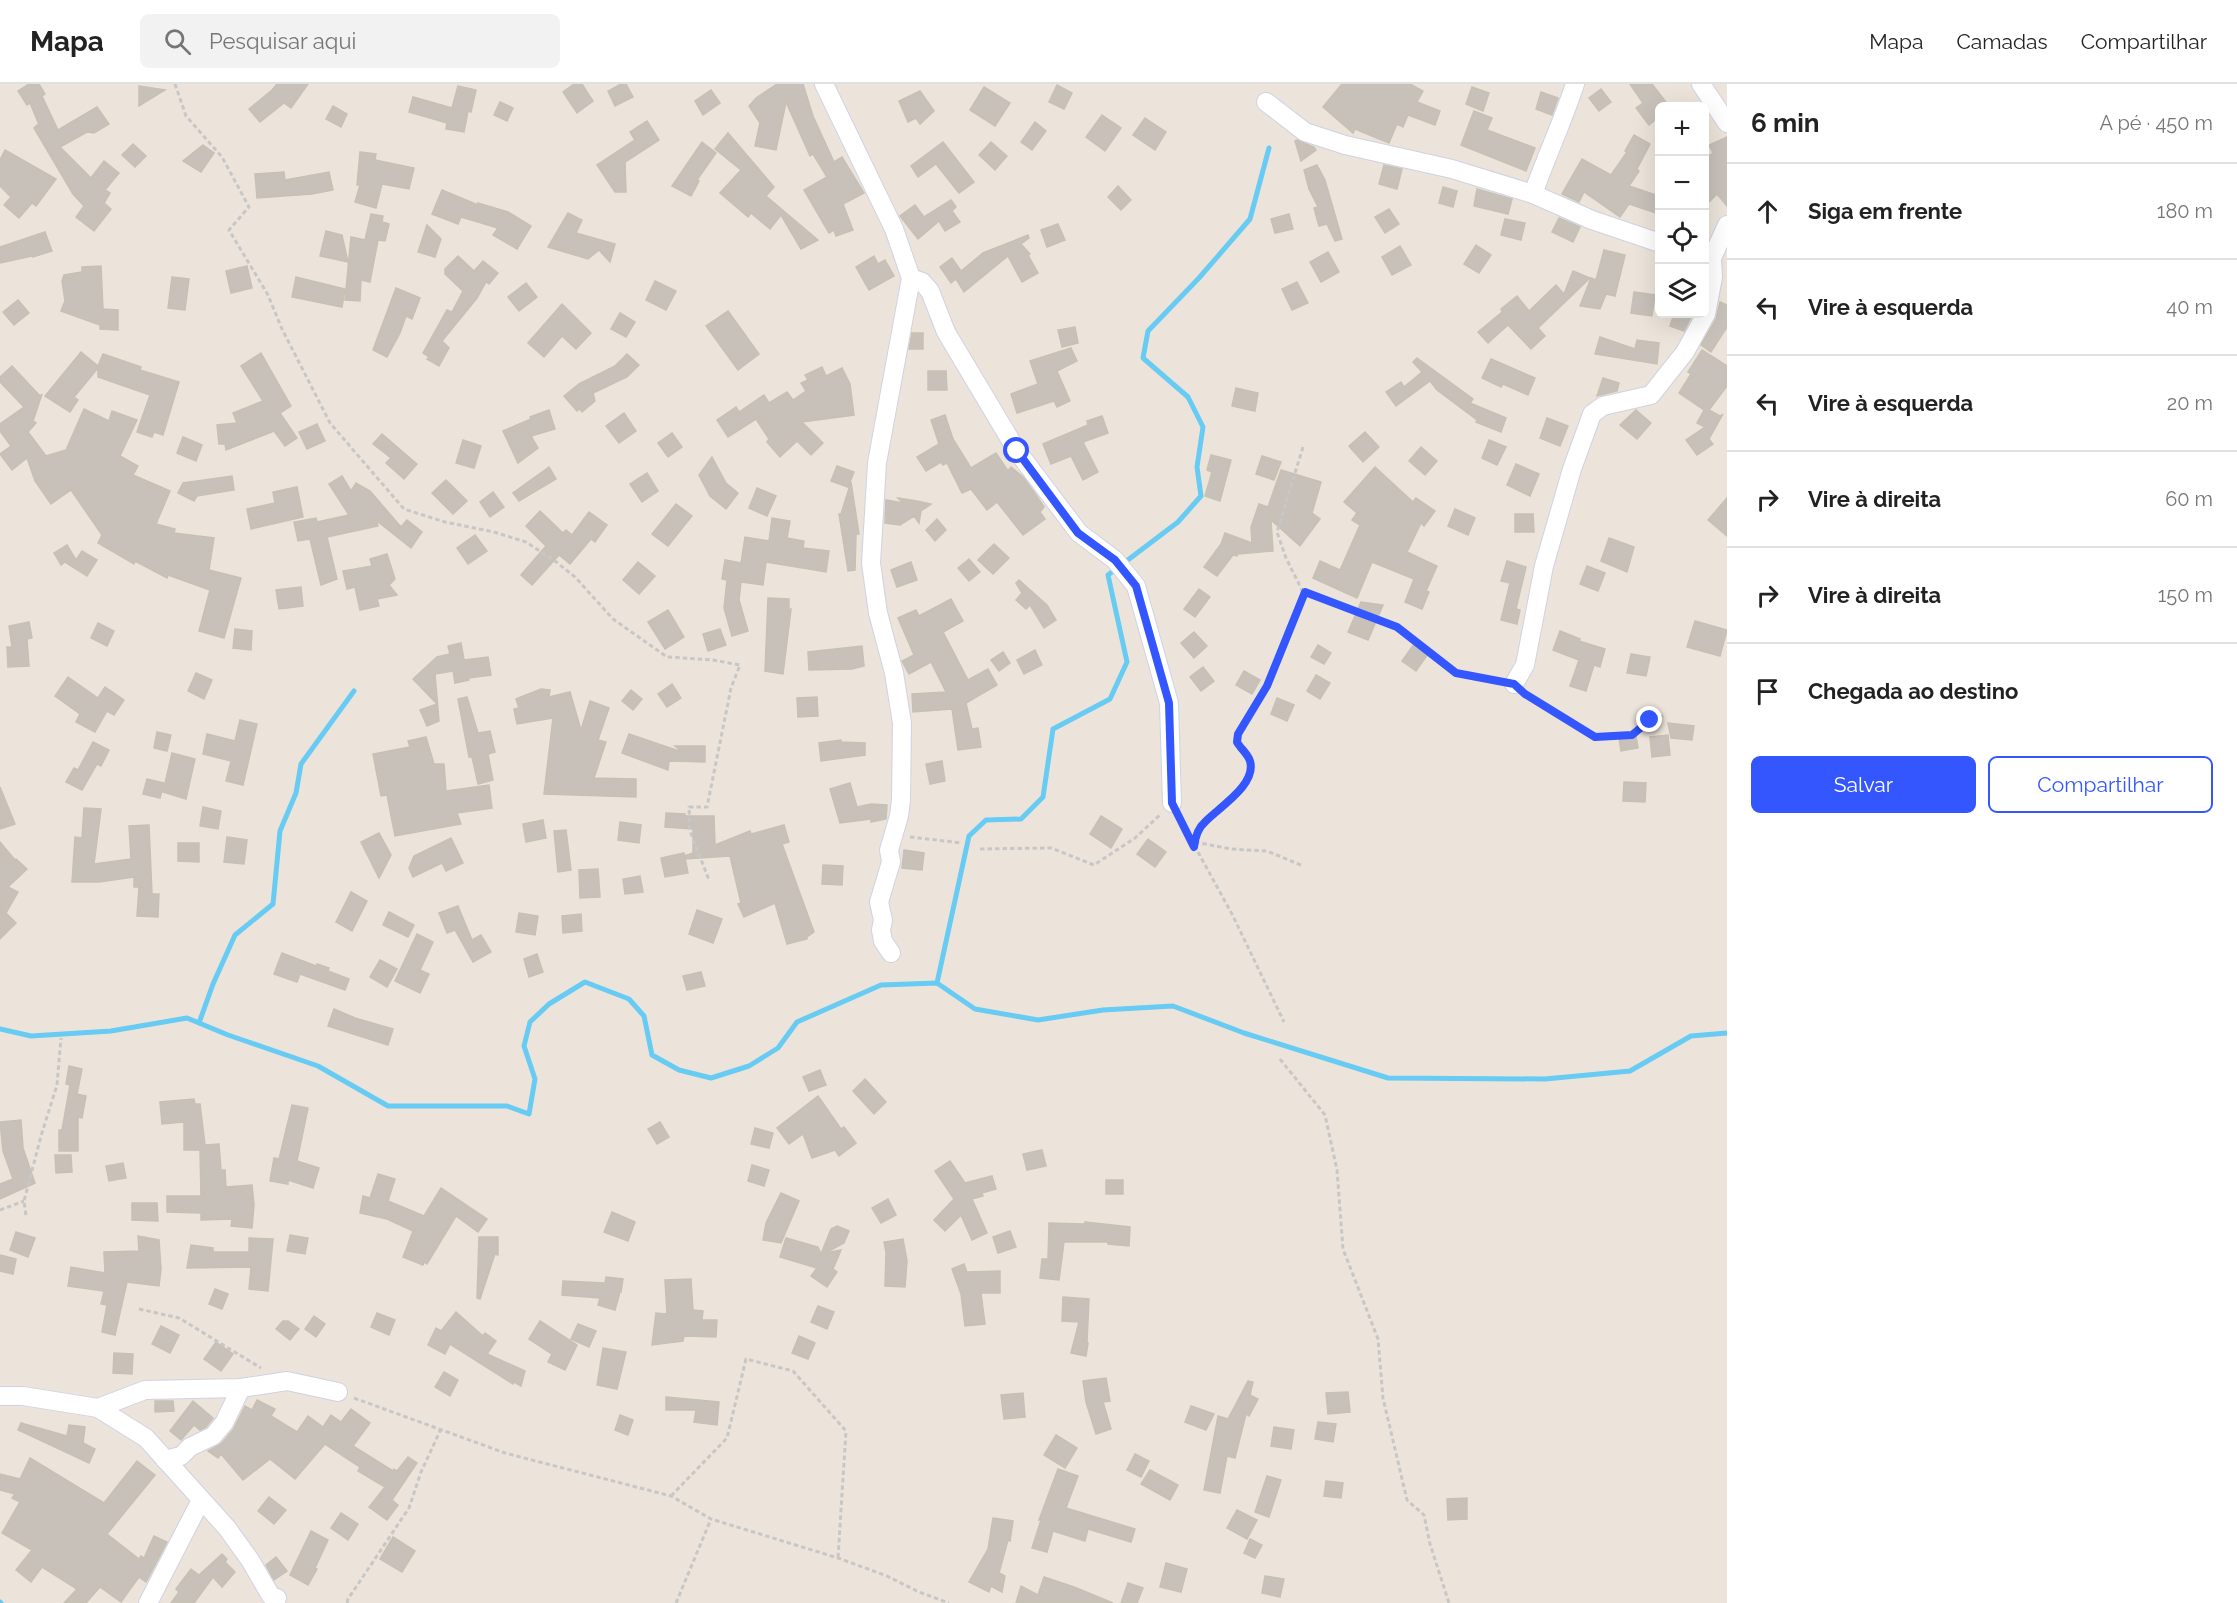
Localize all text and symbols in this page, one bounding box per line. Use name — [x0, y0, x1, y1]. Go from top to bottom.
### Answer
search box — [140, 14, 560, 68]
text: Mapa — [30, 25, 104, 58]
icon: search — [161, 25, 194, 58]
text: Pesquisar aqui — [209, 28, 356, 54]
text: Mapa — [1869, 29, 1923, 54]
text: Camadas — [1956, 29, 2048, 54]
text: Compartilhar — [2081, 29, 2207, 54]
map controls — [1655, 102, 1709, 318]
button: + — [1655, 102, 1709, 156]
text: 6 min — [1751, 108, 1820, 138]
text: A pé · 450 m — [2099, 111, 2213, 135]
button: − — [1655, 156, 1709, 210]
icon: ahead — [1751, 195, 1784, 228]
text: Siga em frente — [1808, 198, 1962, 224]
text: 180 m — [2157, 199, 2213, 223]
button: locate — [1655, 210, 1709, 264]
button: layers — [1655, 264, 1709, 318]
icon: left — [1751, 291, 1784, 324]
text: Vire à esquerda — [1808, 294, 1973, 320]
text: 40 m — [2166, 295, 2213, 319]
icon: left — [1751, 387, 1784, 420]
text: Vire à esquerda — [1808, 390, 1973, 416]
text: 20 m — [2167, 391, 2213, 415]
route start — [1003, 437, 1029, 463]
icon: right — [1751, 483, 1784, 516]
text: Vire à direita — [1808, 486, 1941, 512]
text: 60 m — [2165, 487, 2213, 511]
icon: right — [1751, 579, 1784, 612]
text: Vire à direita — [1808, 582, 1941, 608]
text: 150 m — [2158, 583, 2213, 607]
icon: arrive — [1751, 675, 1784, 708]
text: Chegada ao destino — [1808, 678, 2018, 704]
route end — [1636, 706, 1662, 732]
button: Salvar — [1751, 756, 1976, 813]
button: Compartilhar — [1988, 756, 2213, 813]

